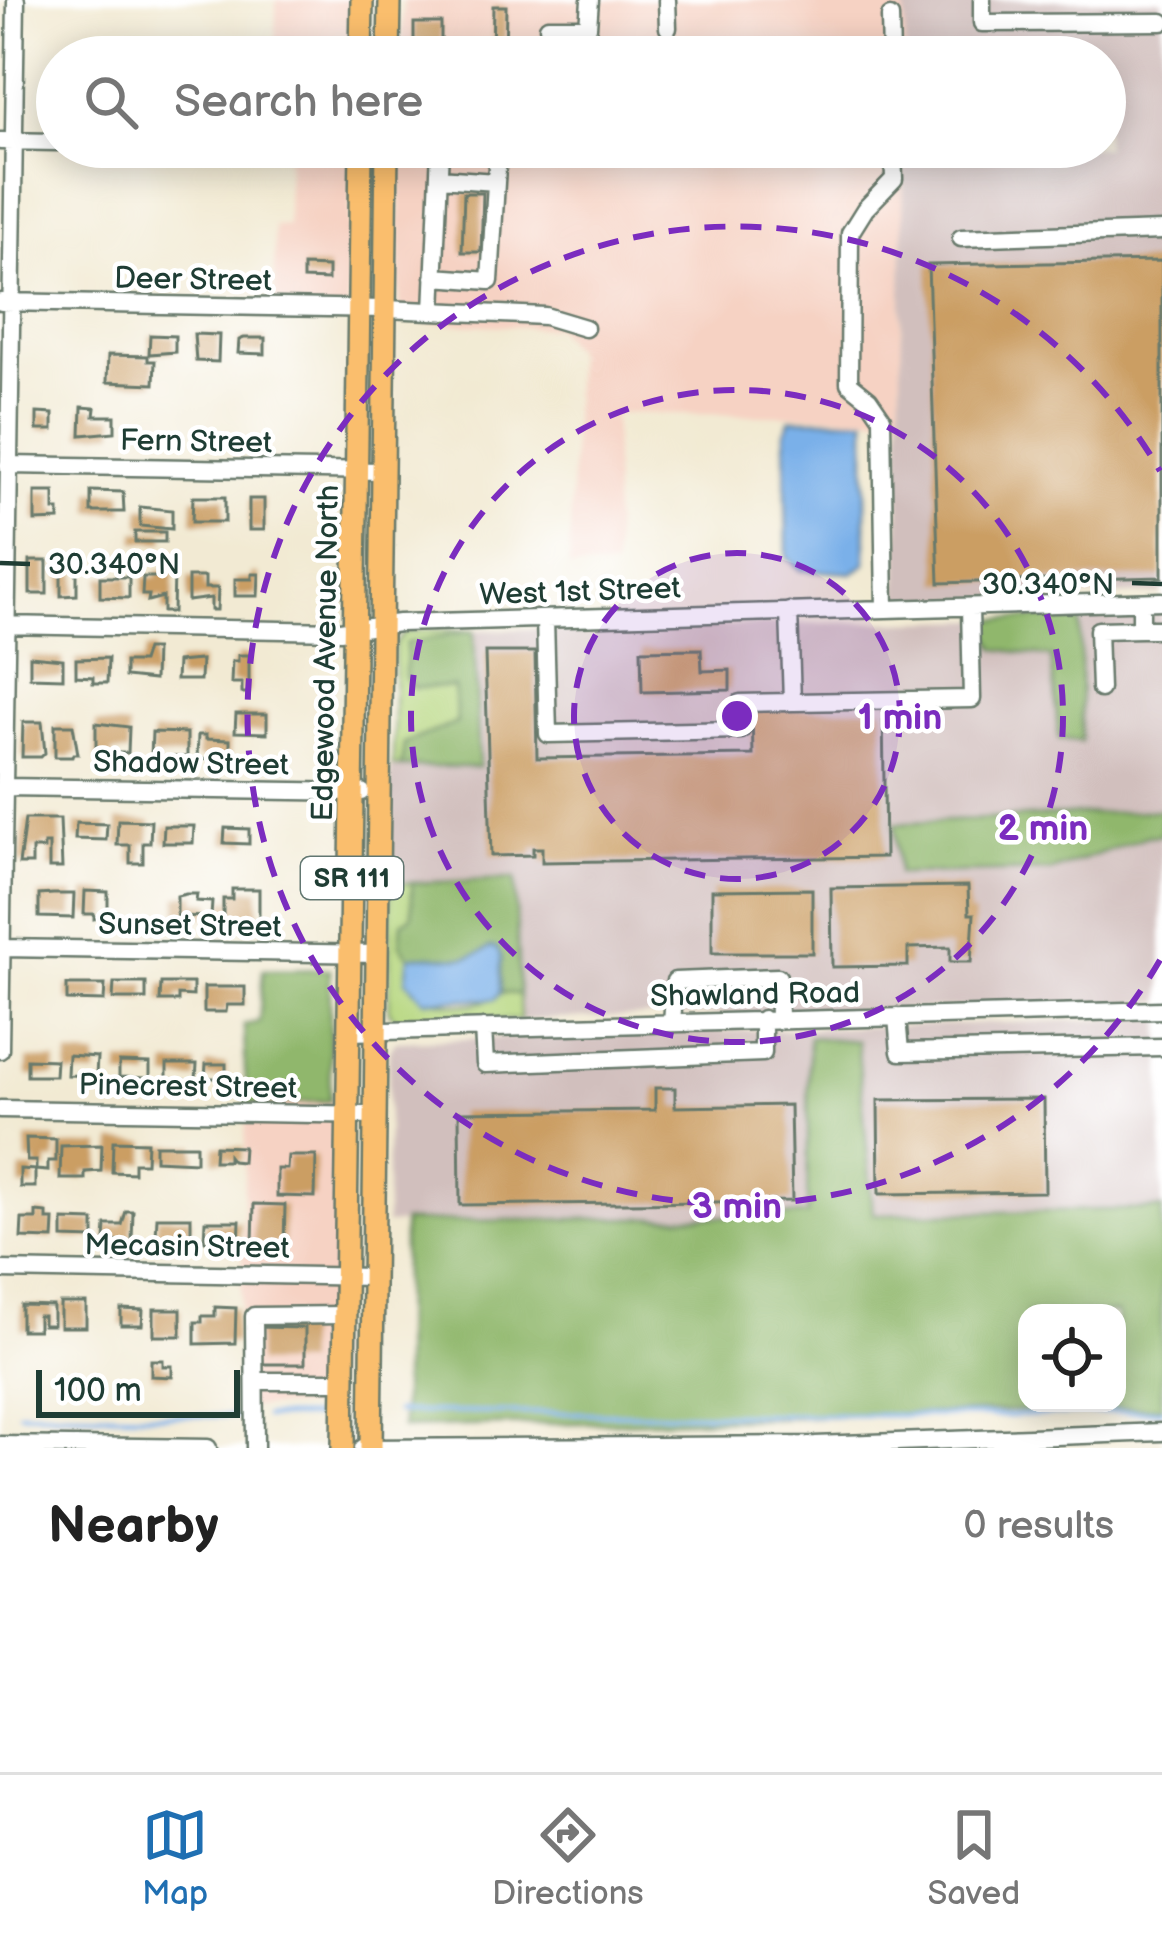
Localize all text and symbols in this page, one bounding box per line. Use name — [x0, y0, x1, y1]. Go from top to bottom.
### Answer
search box — [36, 36, 1126, 168]
icon: search — [78, 69, 144, 135]
text: Search here — [174, 75, 423, 130]
street label: Deer Street — [114, 261, 272, 299]
street label: Fern Street — [119, 423, 272, 461]
street label: Edgewood Avenue North — [305, 484, 347, 822]
text: 30.340°N — [48, 547, 180, 583]
text: 30.340°N — [982, 567, 1114, 603]
street label: West 1st Street — [479, 571, 681, 613]
centre of rings — [716, 695, 758, 737]
text: 1 min — [858, 697, 942, 740]
street label: Shadow Street — [93, 744, 289, 784]
text: 2 min — [998, 808, 1088, 851]
road number: SR 111 — [301, 857, 403, 899]
street label: Sunset Street — [98, 906, 282, 946]
street label: Shawland Road — [650, 975, 860, 1015]
street label: Pinecrest Street — [78, 1067, 298, 1107]
text: 3 min — [692, 1186, 782, 1229]
street label: Mecasin Street — [84, 1227, 290, 1267]
map controls — [1018, 1304, 1126, 1412]
button: locate — [1018, 1304, 1126, 1412]
scale bar — [36, 1364, 240, 1417]
text: 100 m — [54, 1371, 142, 1411]
text: Nearby — [48, 1496, 219, 1557]
text: 0 results — [963, 1503, 1114, 1550]
tab: Map — [142, 1802, 208, 1914]
tab: Directions — [492, 1802, 644, 1914]
tab: Saved — [927, 1802, 1020, 1914]

